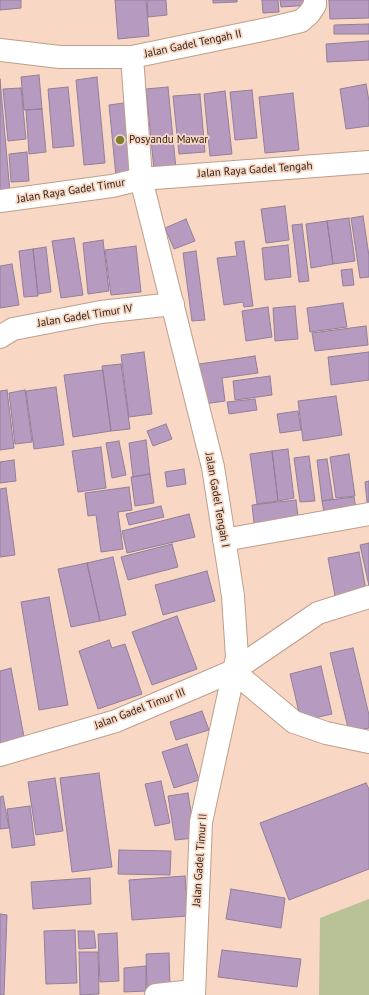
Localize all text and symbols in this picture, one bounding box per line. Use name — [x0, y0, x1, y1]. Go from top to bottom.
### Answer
street label: Jalan Gadel Tengah II — [143, 27, 243, 61]
place label: Posyandu Mawar — [129, 133, 208, 147]
marker: Posyandu Mawar — [114, 134, 126, 146]
street label: Jalan Raya Gadel Tengah — [197, 159, 313, 181]
street label: Jalan Raya Gadel Timur — [16, 176, 126, 206]
street label: Jalan Gadel Timur IV — [36, 302, 134, 330]
street label: Jalan Gadel Tengah I — [202, 452, 232, 548]
street label: Jalan Gadel Timur III — [93, 686, 187, 732]
street label: Jalan Gadel Timur II — [190, 813, 210, 907]

